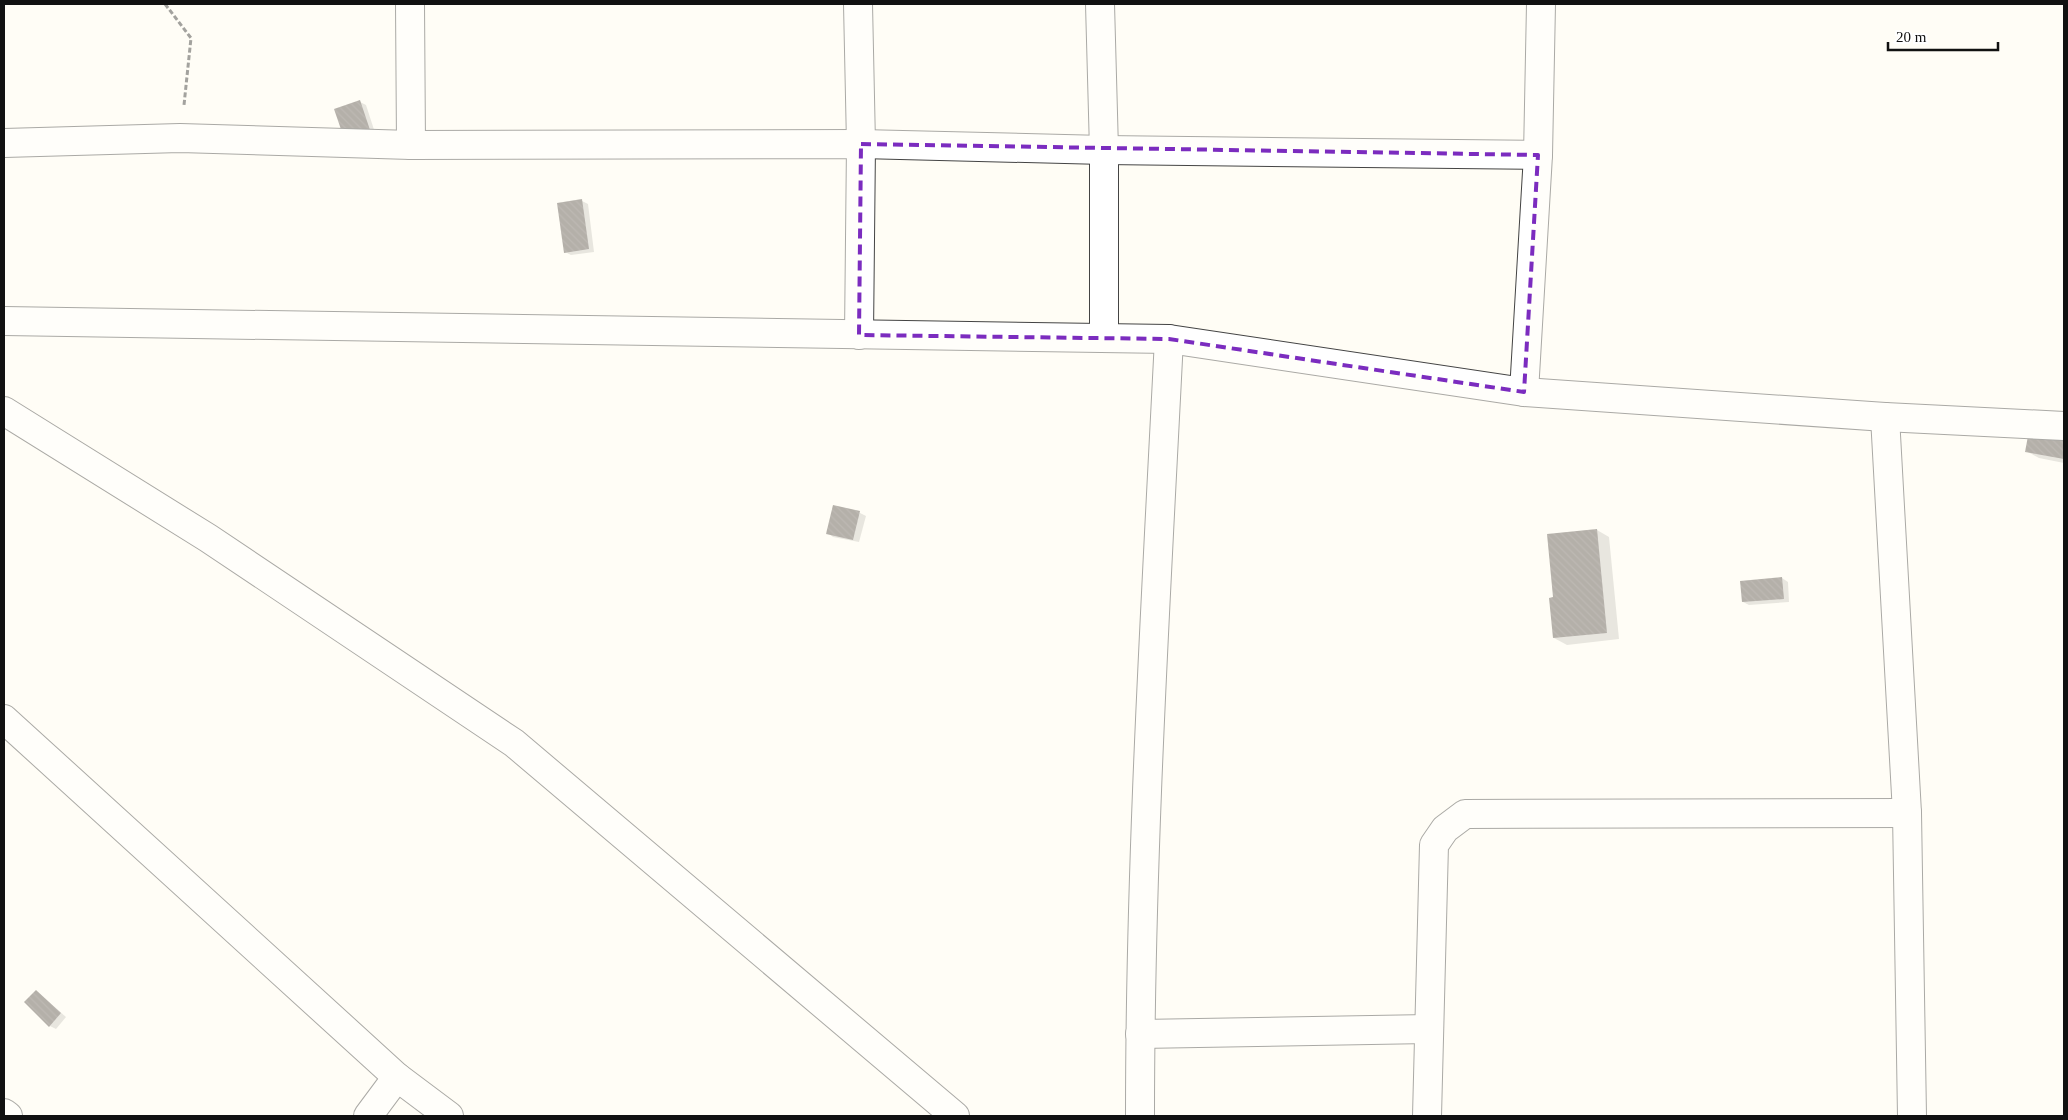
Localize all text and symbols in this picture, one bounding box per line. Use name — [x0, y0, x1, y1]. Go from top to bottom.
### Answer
scale bar — [1888, 20, 1998, 52]
text: 20 m — [1896, 29, 1927, 45]

